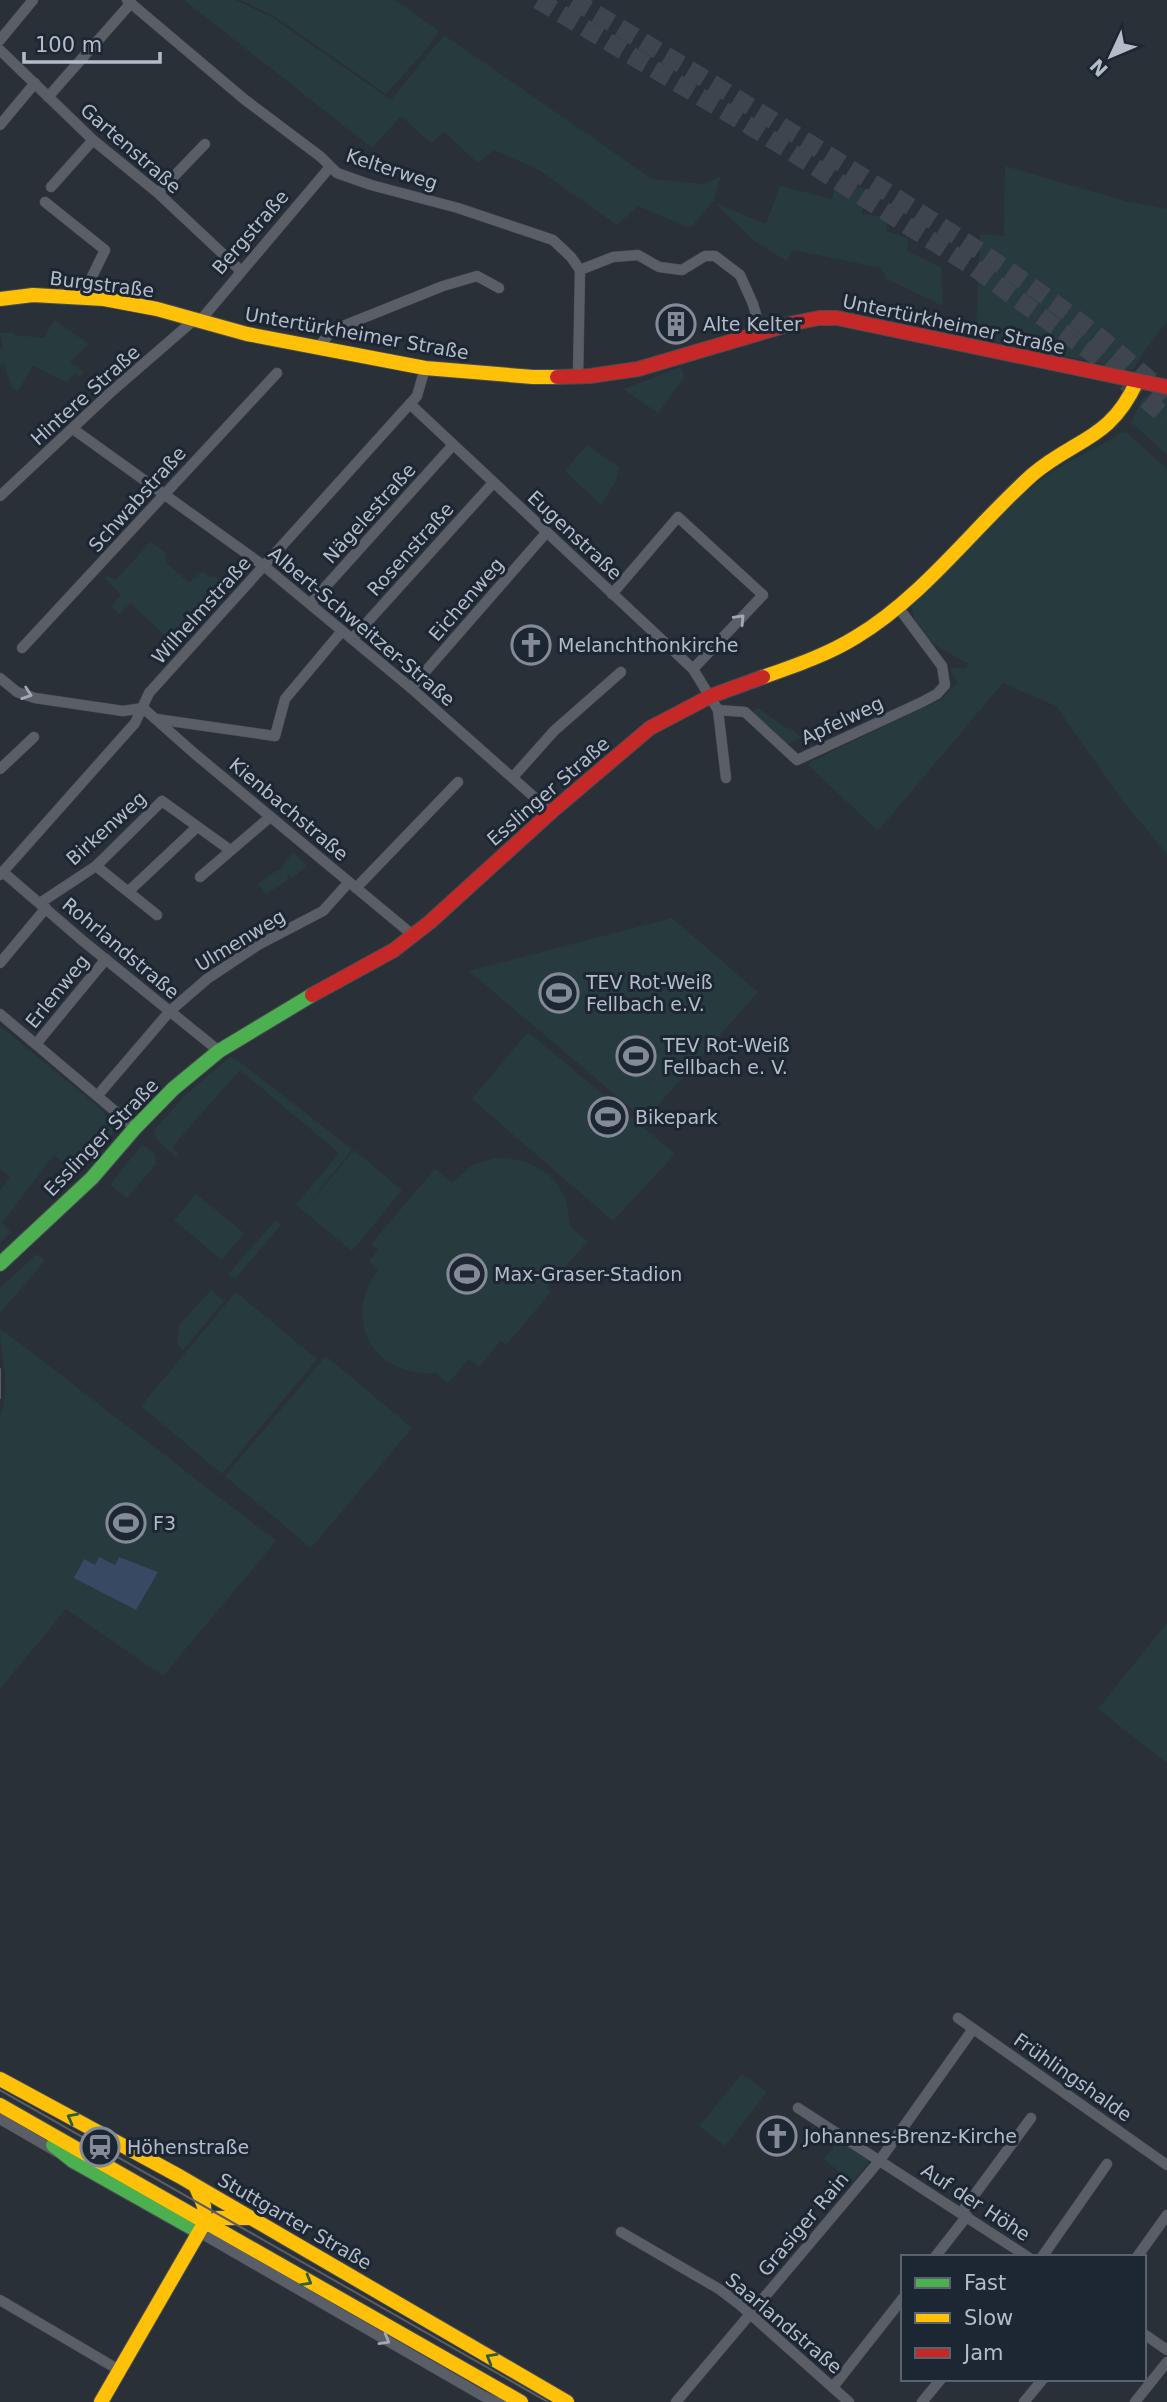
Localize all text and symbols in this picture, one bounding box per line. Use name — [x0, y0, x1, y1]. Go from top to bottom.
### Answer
scale bar — [24, 21, 161, 65]
north arrow — [1076, 21, 1146, 91]
text: 100 m — [35, 33, 102, 57]
text: N — [1085, 54, 1112, 81]
street label: Gartenstraße — [76, 98, 186, 198]
street label: Kelterweg — [344, 144, 440, 194]
street label: Bergstraße — [207, 185, 293, 279]
street label: Burgstraße — [49, 267, 155, 301]
street label: Untertürkheimer Straße — [841, 290, 1067, 358]
street label: Untertürkheimer Straße — [243, 302, 471, 364]
building icon: Alte Kelter — [655, 303, 697, 345]
place label: Alte Kelter — [703, 313, 802, 335]
street label: Hintere Straße — [26, 340, 144, 450]
street label: Schwabstraße — [84, 442, 190, 556]
street label: Nägelestraße — [318, 458, 420, 568]
street label: Eugenstraße — [524, 486, 626, 584]
street label: Rosenstraße — [362, 498, 458, 600]
street label: Albert-Schweitzer-Straße — [264, 542, 460, 710]
street label: Wilhelmstraße — [147, 552, 255, 668]
street label: Eichenweg — [424, 553, 508, 645]
one-way arrow — [731, 614, 744, 627]
church icon: Melanchthonkirche — [510, 624, 552, 666]
place label: Melanchthonkirche — [558, 634, 739, 656]
one-way arrow — [20, 686, 32, 700]
street label: Apfelweg — [797, 691, 887, 749]
street label: Esslinger Straße — [482, 732, 614, 850]
street label: Kienbachstraße — [225, 753, 353, 865]
street label: Birkenweg — [62, 787, 150, 869]
street label: Rohrlandstraße — [58, 893, 184, 1003]
street label: Ulmenweg — [191, 905, 289, 975]
street label: Erlenweg — [21, 950, 93, 1032]
place label: TEV Rot-Weiß Fellbach e.V. — [585, 971, 713, 1015]
sports icon: TEV Rot-Weiß Fellbach e.V. — [538, 972, 580, 1014]
place label: TEV Rot-Weiß Fellbach e. V. — [662, 1034, 790, 1078]
sports icon: TEV Rot-Weiß Fellbach e. V. — [615, 1035, 657, 1077]
street label: Esslinger Straße — [39, 1074, 163, 1200]
sports icon: Bikepark — [587, 1096, 629, 1138]
place label: Bikepark — [635, 1106, 718, 1128]
sports icon: Max-Graser-Stadion — [446, 1253, 488, 1295]
place label: Max-Graser-Stadion — [494, 1263, 682, 1285]
sports icon: F3 — [105, 1502, 147, 1544]
place label: F3 — [153, 1512, 176, 1534]
street label: Frühlingshalde — [1010, 2028, 1136, 2126]
one-way arrow — [67, 2113, 80, 2126]
church icon: Johannes-Brenz-Kirche — [756, 2115, 798, 2157]
place label: Johannes-Brenz-Kirche — [803, 2125, 1017, 2147]
station icon: Höhenstraße — [79, 2126, 121, 2168]
place label: Höhenstraße — [127, 2136, 249, 2158]
street label: Auf der Höhe — [918, 2159, 1034, 2245]
street label: Stuttgarter Straße — [214, 2168, 376, 2274]
street label: Grasiger Rain — [753, 2168, 853, 2280]
legend — [901, 2255, 1146, 2381]
street label: Saarlandstraße — [722, 2268, 846, 2378]
text: Fast — [964, 2271, 1006, 2295]
one-way arrow — [300, 2273, 313, 2286]
text: Slow — [964, 2306, 1013, 2330]
one-way arrow — [378, 2332, 391, 2345]
text: Jam — [962, 2341, 1004, 2365]
one-way arrow — [486, 2353, 499, 2366]

